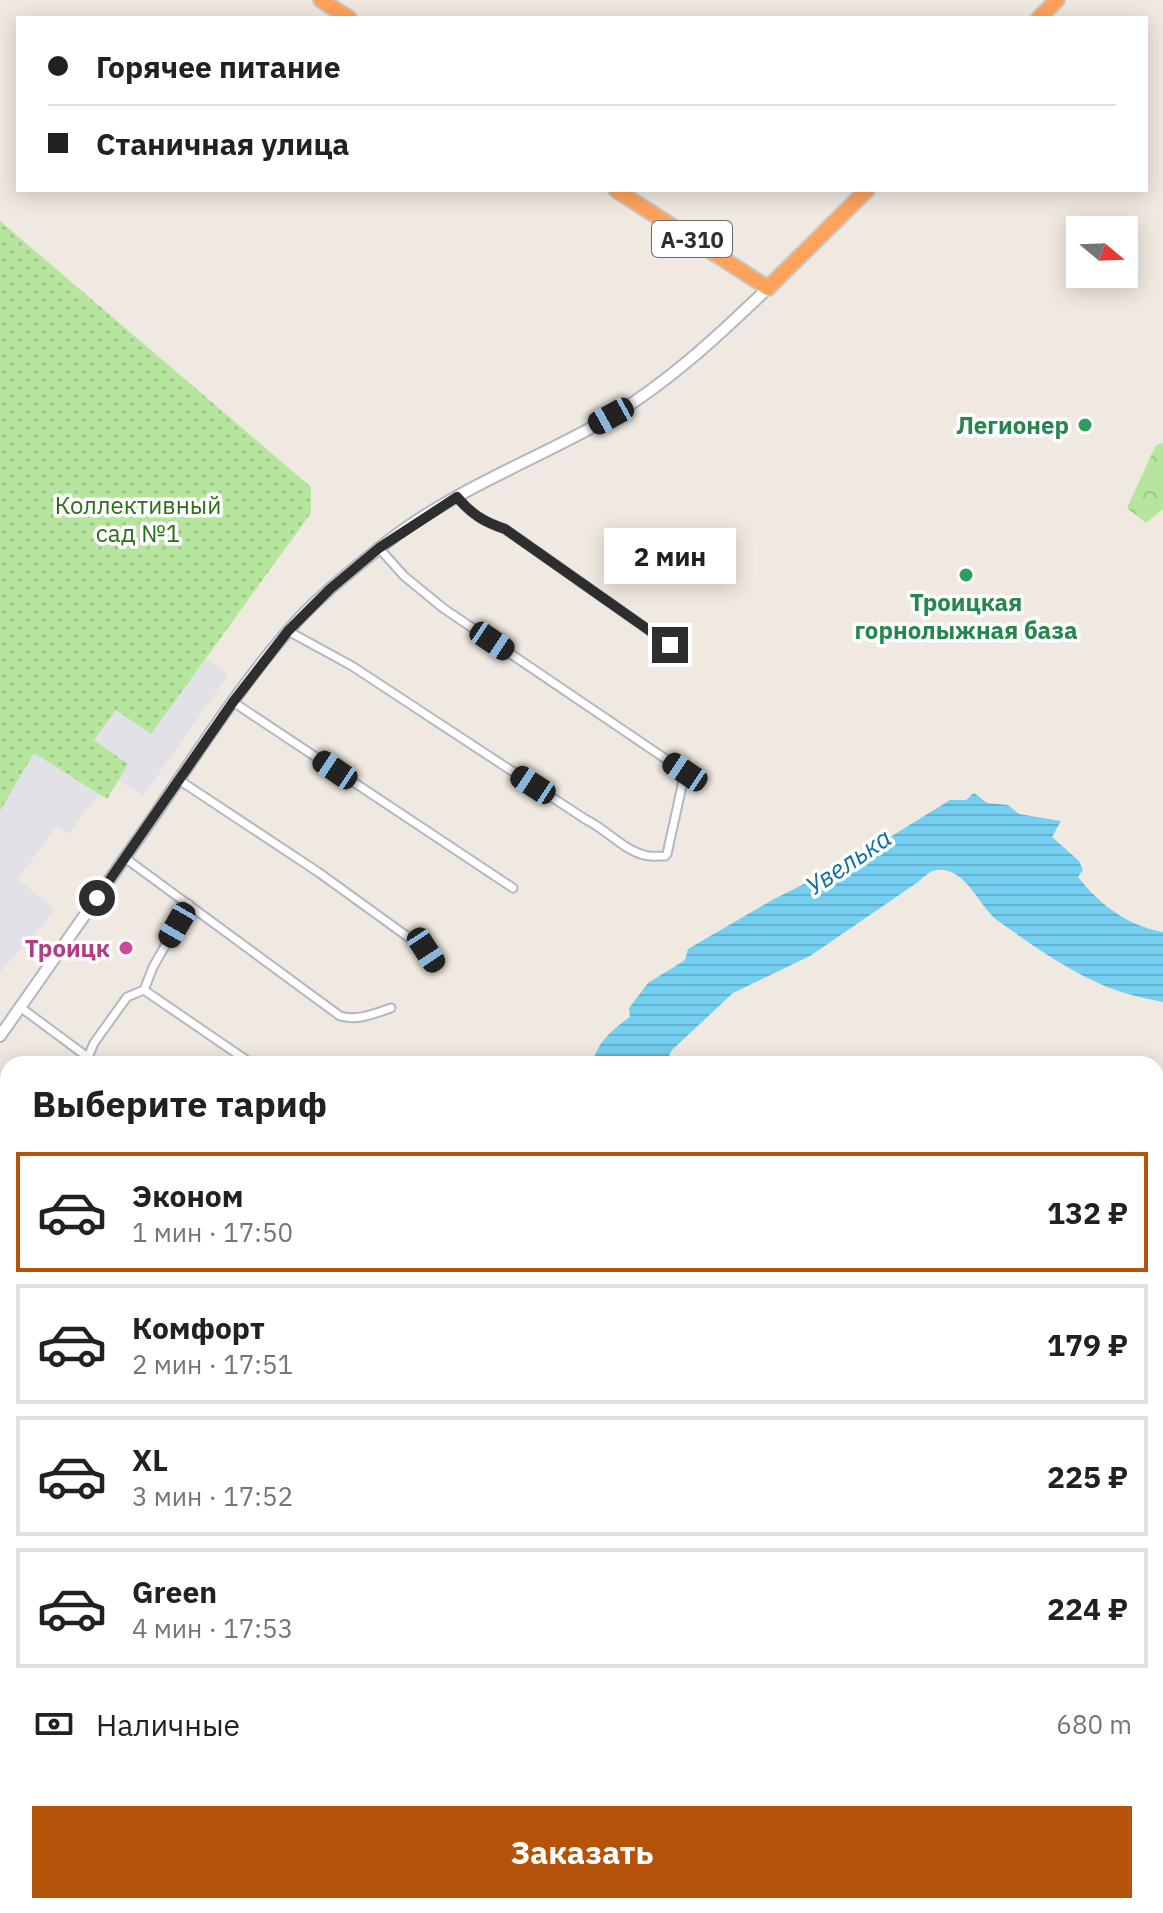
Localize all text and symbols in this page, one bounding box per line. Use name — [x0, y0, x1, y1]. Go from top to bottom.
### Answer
text: Горячее питание — [96, 47, 341, 86]
text: Станичная улица — [96, 124, 349, 163]
north arrow — [1066, 216, 1138, 288]
map controls — [1066, 216, 1138, 288]
road number: А-310 — [652, 221, 732, 257]
car — [584, 394, 638, 438]
place label: Легионер — [956, 409, 1069, 441]
marker: Легионер — [1076, 416, 1094, 434]
park label: Коллективный сад №1 — [55, 489, 221, 549]
callout: 2 мин — [604, 529, 736, 585]
text: 2 мин — [634, 539, 706, 573]
marker: Троицкая горнолыжная база — [957, 566, 975, 584]
place label: Троицкая горнолыжная база — [854, 586, 1078, 646]
car — [465, 618, 519, 664]
route end — [652, 627, 688, 663]
car — [308, 747, 362, 793]
car — [658, 749, 712, 795]
car — [506, 762, 560, 808]
water label: Увелька — [799, 820, 897, 902]
route start — [79, 880, 115, 916]
car — [155, 898, 199, 952]
car — [403, 923, 449, 977]
place label: Троицк — [25, 932, 110, 964]
marker: Троицк — [117, 939, 135, 957]
text: Выберите тариф — [32, 1080, 327, 1127]
icon: car — [36, 1176, 108, 1248]
text: Эконом — [132, 1176, 243, 1215]
text: 132 ₽ — [1047, 1193, 1128, 1232]
text: 1 мин · 17:50 — [132, 1215, 293, 1249]
icon: car — [36, 1308, 108, 1380]
text: Комфорт — [132, 1308, 265, 1347]
text: 179 ₽ — [1047, 1325, 1128, 1364]
text: 2 мин · 17:51 — [132, 1347, 293, 1381]
icon: car — [36, 1440, 108, 1512]
text: XL — [132, 1440, 168, 1479]
text: 225 ₽ — [1047, 1457, 1128, 1496]
text: 3 мин · 17:52 — [132, 1479, 293, 1513]
icon: car — [36, 1572, 108, 1644]
text: Green — [132, 1572, 217, 1611]
text: 224 ₽ — [1047, 1589, 1128, 1628]
text: 4 мин · 17:53 — [132, 1611, 293, 1645]
icon: cash — [32, 1702, 76, 1746]
text: Наличные — [96, 1705, 240, 1744]
text: 680 m — [1056, 1707, 1132, 1741]
button: Заказать — [32, 1806, 1132, 1898]

